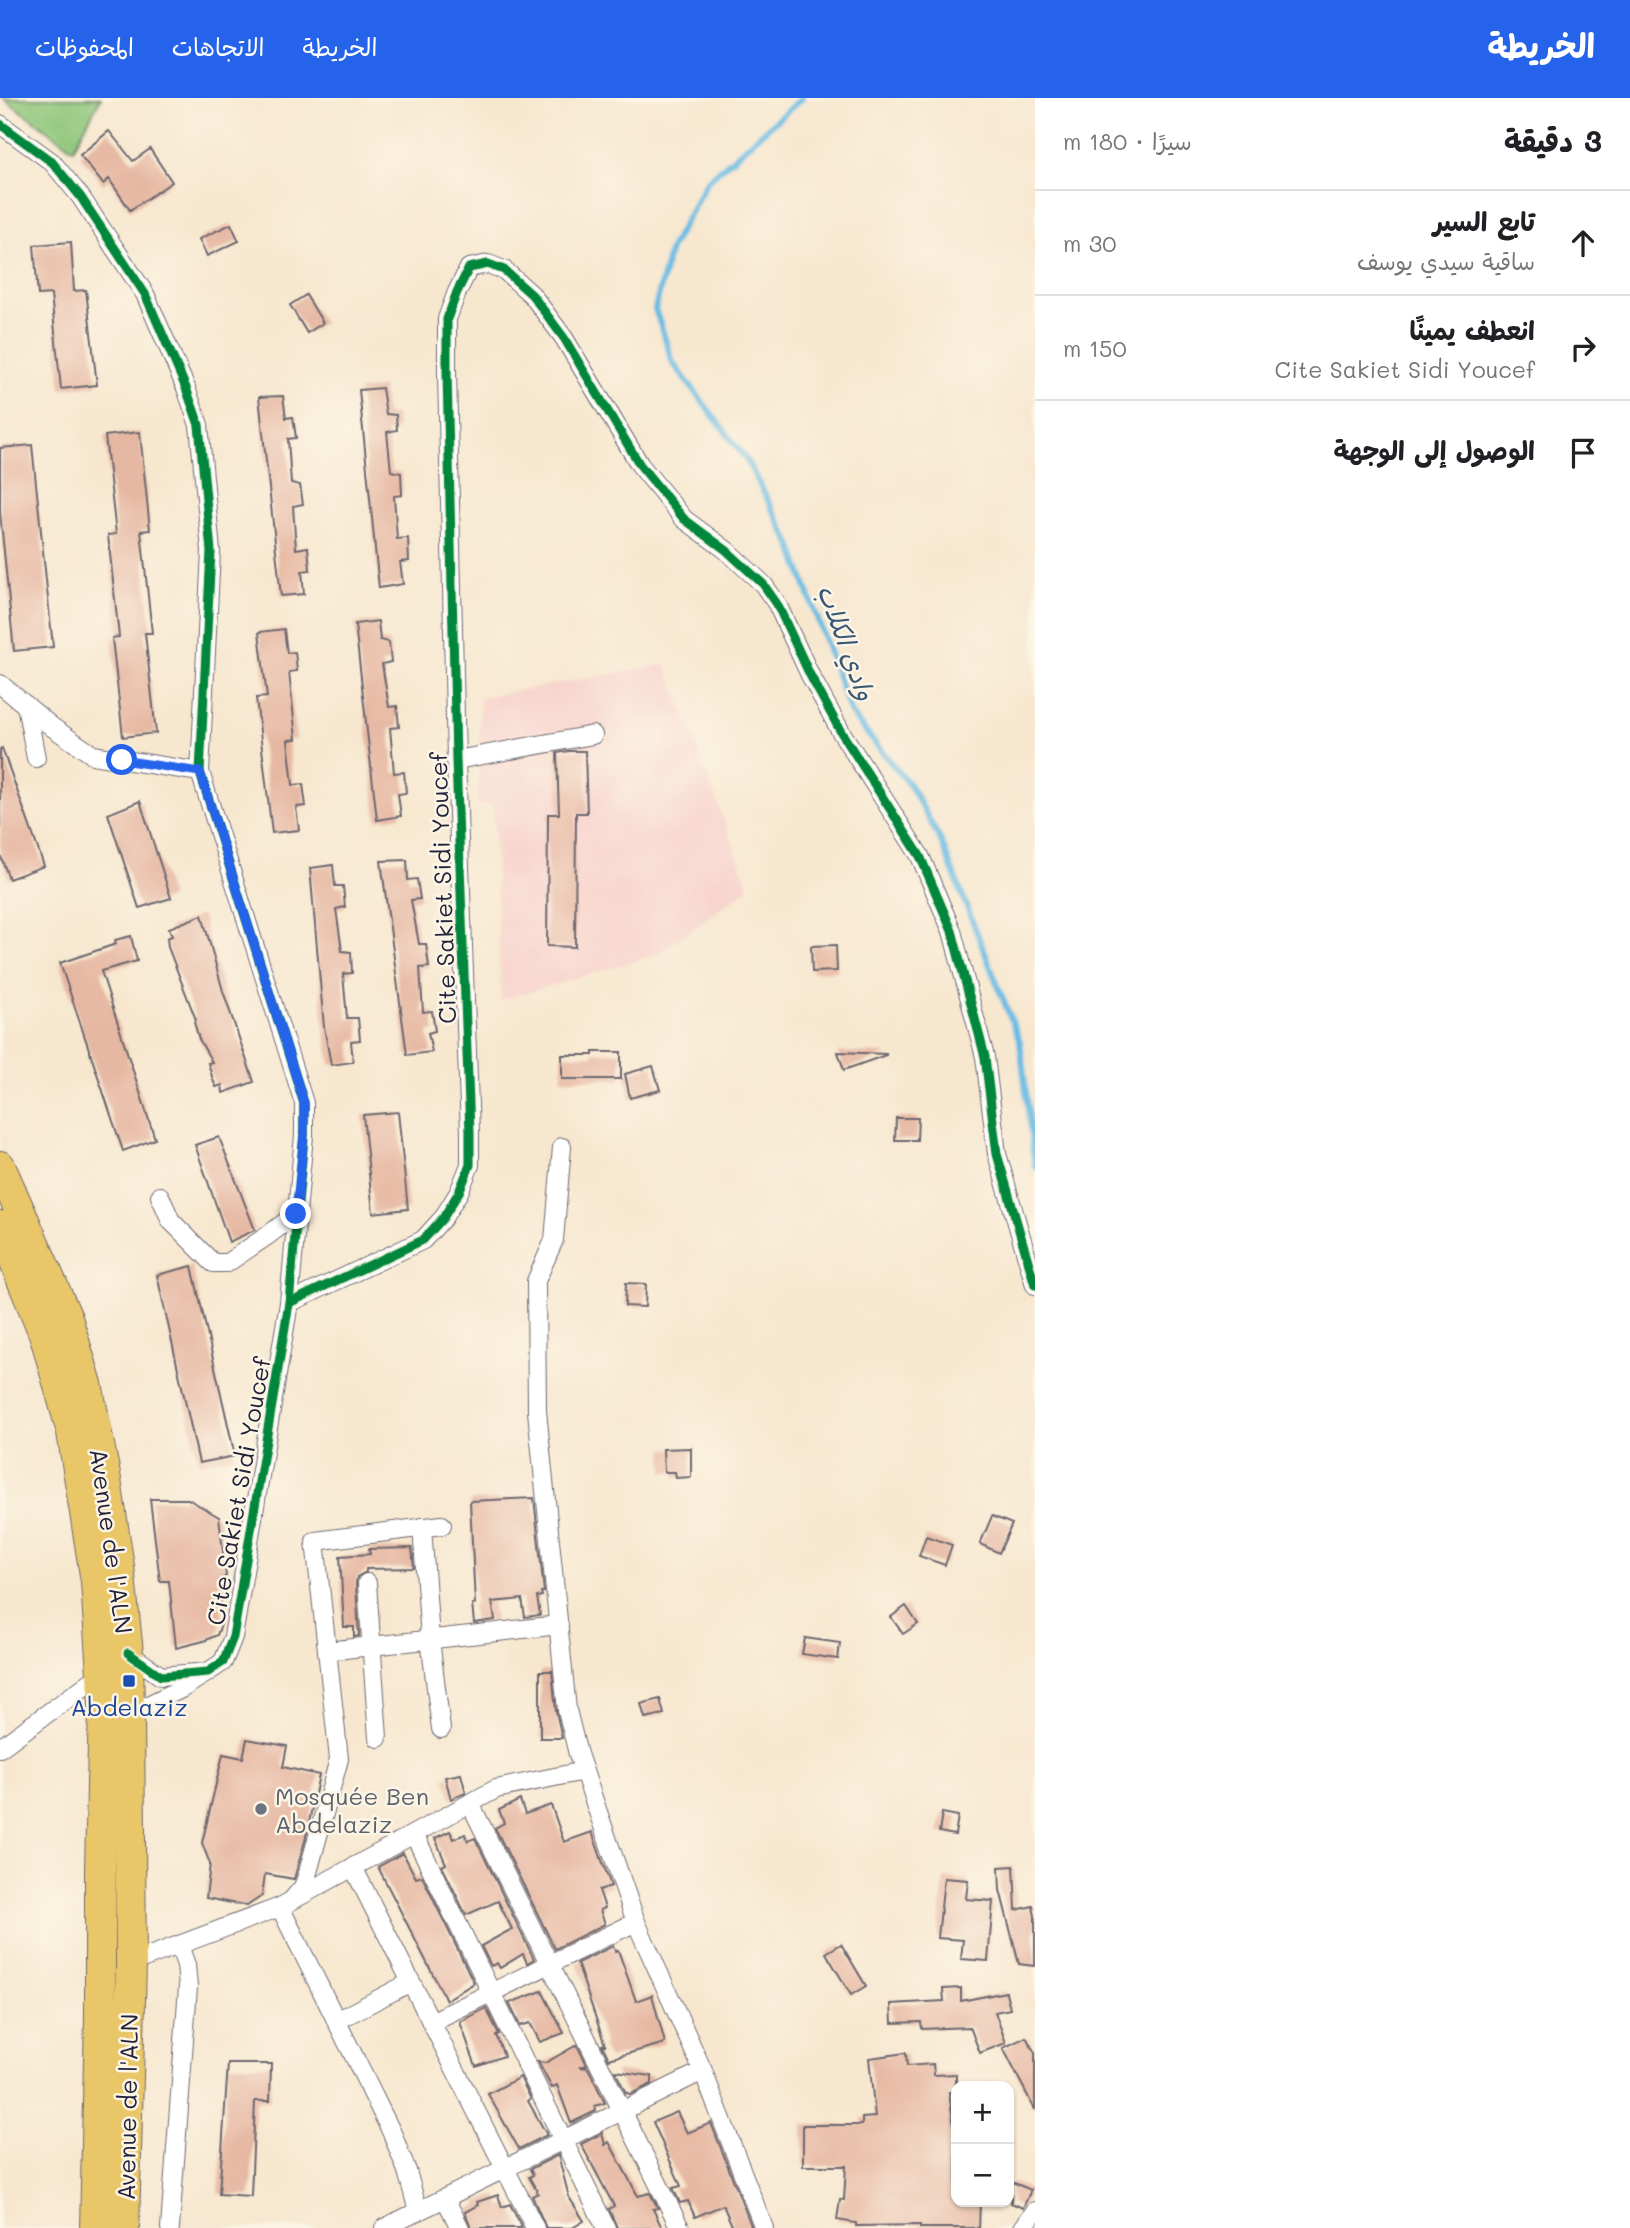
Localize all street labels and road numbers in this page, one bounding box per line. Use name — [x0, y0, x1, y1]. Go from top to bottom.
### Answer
street label: Cite Sakiet Sidi Youcef — [422, 751, 462, 1024]
street label: Cite Sakiet Sidi Youcef — [199, 1354, 277, 1627]
street label: Avenue de l'ALN — [84, 1446, 140, 1636]
street label: Avenue de l'ALN — [110, 2013, 144, 2201]

